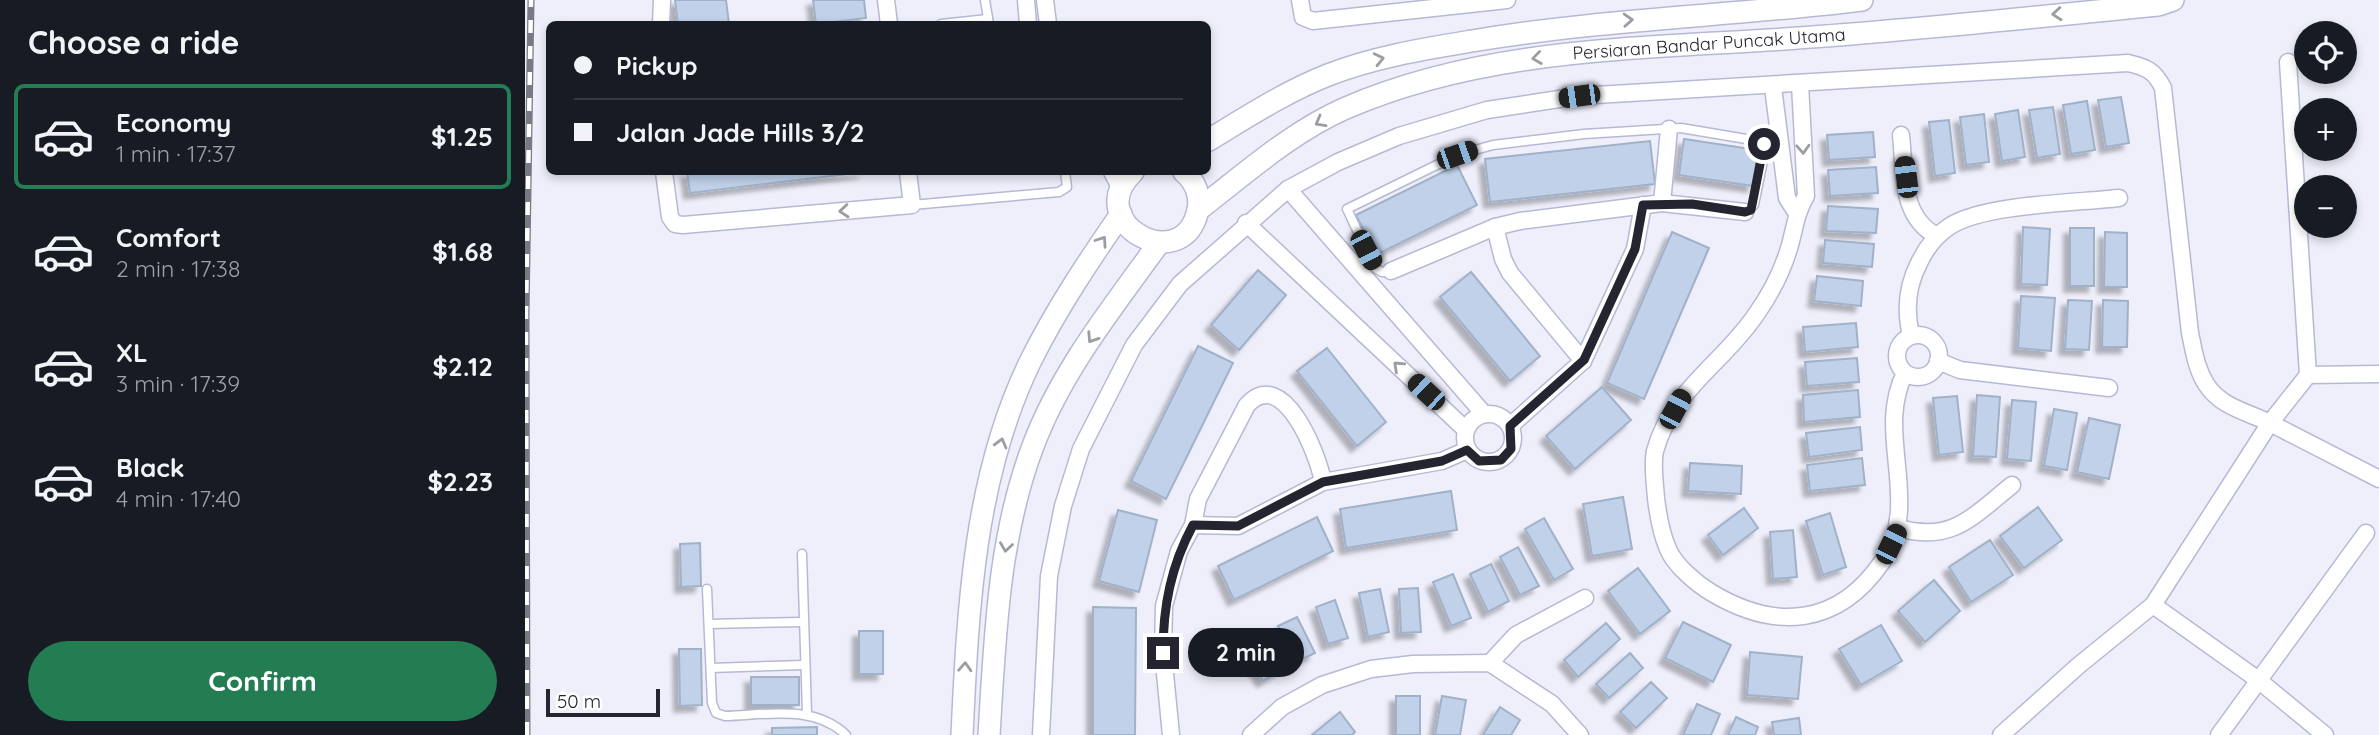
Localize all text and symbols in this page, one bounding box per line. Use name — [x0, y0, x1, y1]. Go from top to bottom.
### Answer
one-way arrow — [2051, 7, 2063, 22]
one-way arrow — [1622, 13, 1633, 28]
map controls — [2294, 21, 2357, 238]
button: locate — [2294, 21, 2357, 84]
text: Choose a ride — [28, 22, 240, 62]
street label: Persiaran Bandar Puncak Utama — [1572, 22, 1846, 65]
text: Pickup — [616, 49, 698, 82]
one-way arrow — [1531, 50, 1543, 65]
one-way arrow — [1373, 53, 1385, 68]
car — [1557, 83, 1602, 109]
button: + — [2294, 98, 2357, 161]
icon: car — [32, 105, 95, 168]
text: Economy — [116, 106, 231, 139]
one-way arrow — [1315, 114, 1328, 127]
text: Jalan Jade Hills 3/2 — [616, 116, 865, 149]
text: $1.25 — [431, 120, 493, 153]
route start — [1748, 128, 1780, 160]
car — [1434, 138, 1481, 172]
text: 1 min · 17:37 — [116, 139, 236, 168]
one-way arrow — [1796, 144, 1811, 155]
car — [1894, 155, 1919, 199]
button: − — [2294, 175, 2357, 238]
one-way arrow — [838, 203, 849, 218]
icon: car — [32, 220, 95, 283]
text: Comfort — [116, 221, 221, 254]
car — [1347, 227, 1386, 273]
text: $1.68 — [432, 235, 493, 268]
one-way arrow — [1094, 236, 1107, 249]
text: 2 min · 17:38 — [116, 254, 240, 283]
one-way arrow — [1087, 330, 1100, 343]
icon: car — [32, 335, 95, 398]
text: XL — [116, 336, 148, 369]
text: $2.12 — [433, 350, 493, 383]
one-way arrow — [1393, 362, 1406, 375]
text: 3 min · 17:39 — [116, 369, 240, 398]
car — [1404, 370, 1449, 414]
car — [1656, 386, 1695, 432]
one-way arrow — [993, 437, 1007, 449]
icon: car — [32, 450, 95, 513]
text: Black — [116, 451, 185, 484]
text: $2.23 — [427, 465, 493, 498]
text: 4 min · 17:40 — [116, 484, 241, 513]
car — [1873, 521, 1910, 567]
one-way arrow — [999, 541, 1014, 553]
callout: 2 min — [1187, 628, 1303, 678]
route end — [1147, 637, 1179, 669]
text: 2 min — [1216, 638, 1276, 667]
button: Confirm — [28, 641, 497, 721]
one-way arrow — [958, 661, 973, 672]
scale bar — [546, 686, 660, 718]
text: 50 m — [557, 689, 601, 713]

